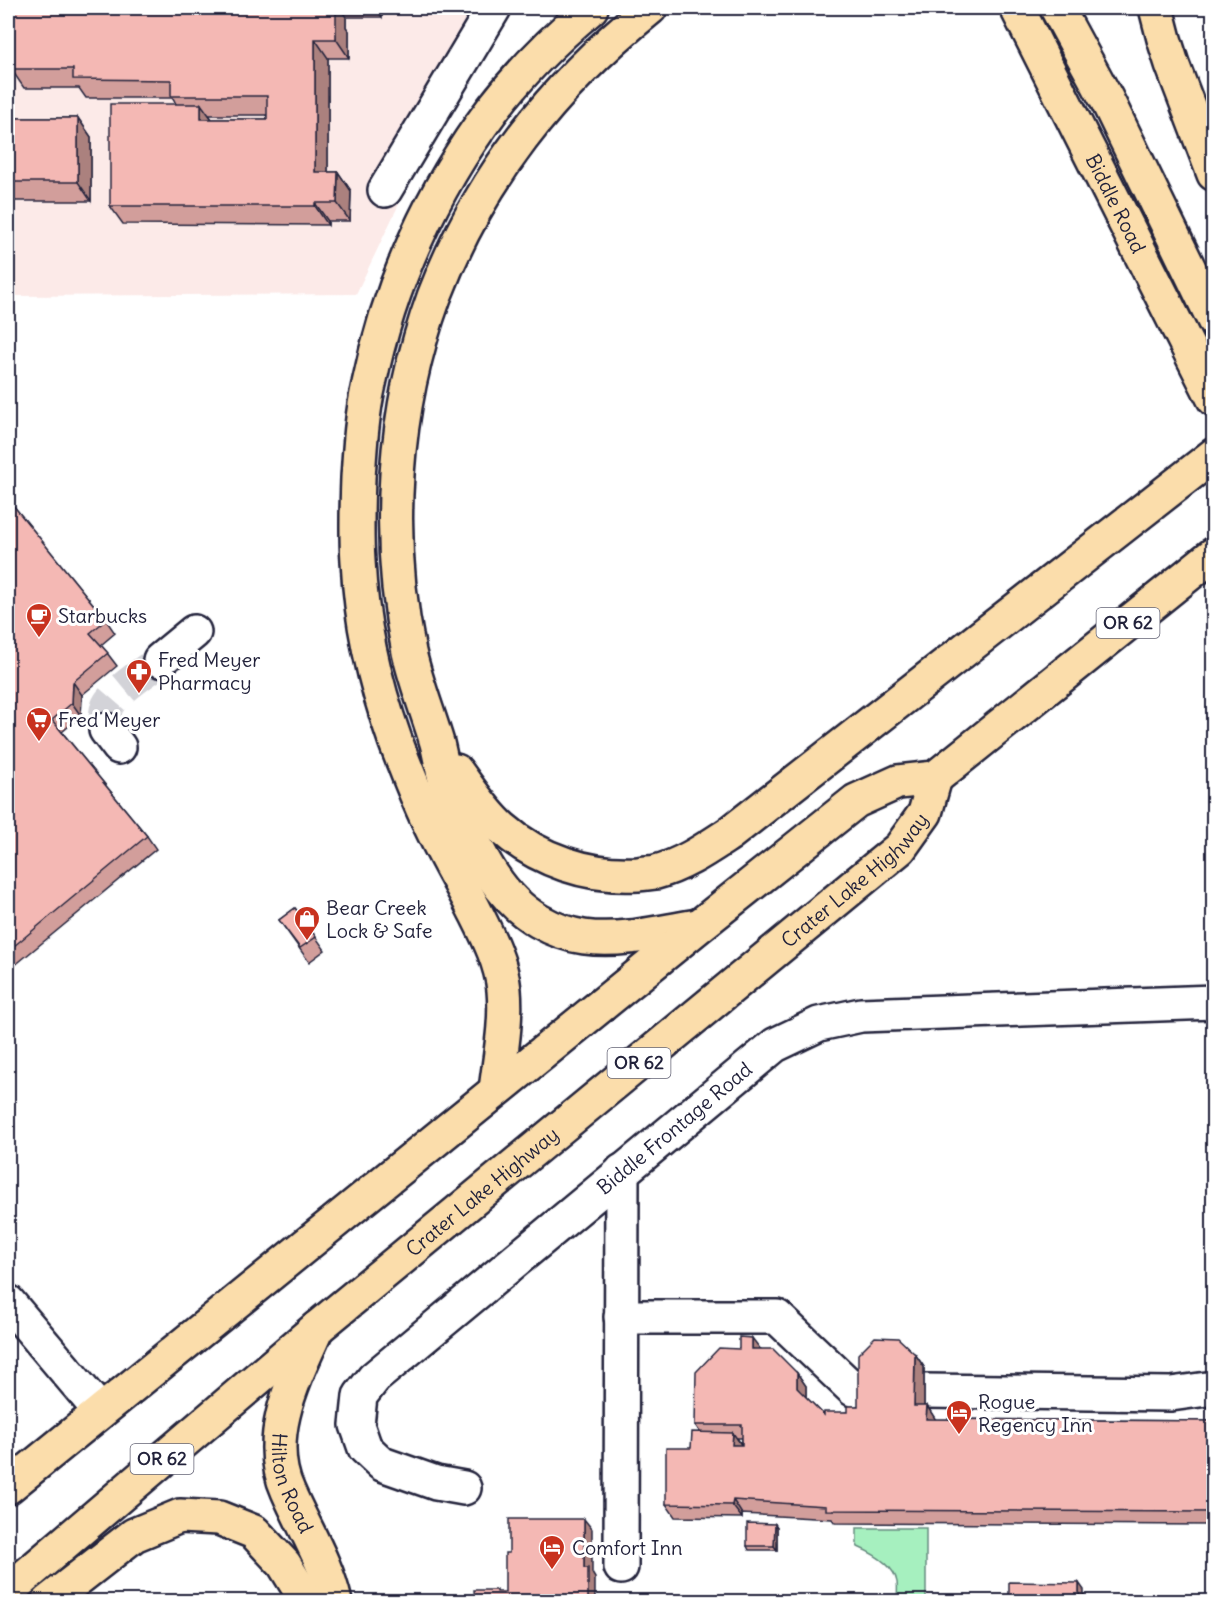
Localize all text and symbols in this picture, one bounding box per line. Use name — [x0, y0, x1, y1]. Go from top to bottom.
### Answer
street label: Biddle Road — [1081, 149, 1152, 257]
cafe icon: Starbucks — [24, 601, 54, 639]
place label: Starbucks — [58, 603, 147, 628]
road number: OR 62 — [1096, 608, 1160, 638]
place label: Fred Meyer Pharmacy — [158, 647, 261, 695]
pharmacy icon: Fred Meyer Pharmacy — [124, 657, 154, 695]
supermarket icon: Fred Meyer — [24, 705, 54, 743]
place label: Fred Meyer — [58, 707, 161, 732]
street label: Crater Lake Highway — [776, 808, 933, 953]
place label: Bear Creek Lock & Safe — [326, 895, 432, 943]
shop icon: Bear Creek Lock & Safe — [292, 904, 322, 942]
road number: OR 62 — [608, 1048, 670, 1078]
street label: Biddle Frontage Road — [592, 1056, 757, 1200]
street label: Crater Lake Highway — [401, 1121, 563, 1262]
place label: Rogue Regency Inn — [978, 1389, 1093, 1437]
hotel icon: Rogue Regency Inn — [944, 1398, 974, 1436]
street label: Hilton Road — [267, 1432, 319, 1537]
road number: OR 62 — [130, 1444, 194, 1474]
hotel icon: Comfort Inn — [537, 1533, 567, 1571]
place label: Comfort Inn — [572, 1535, 683, 1560]

